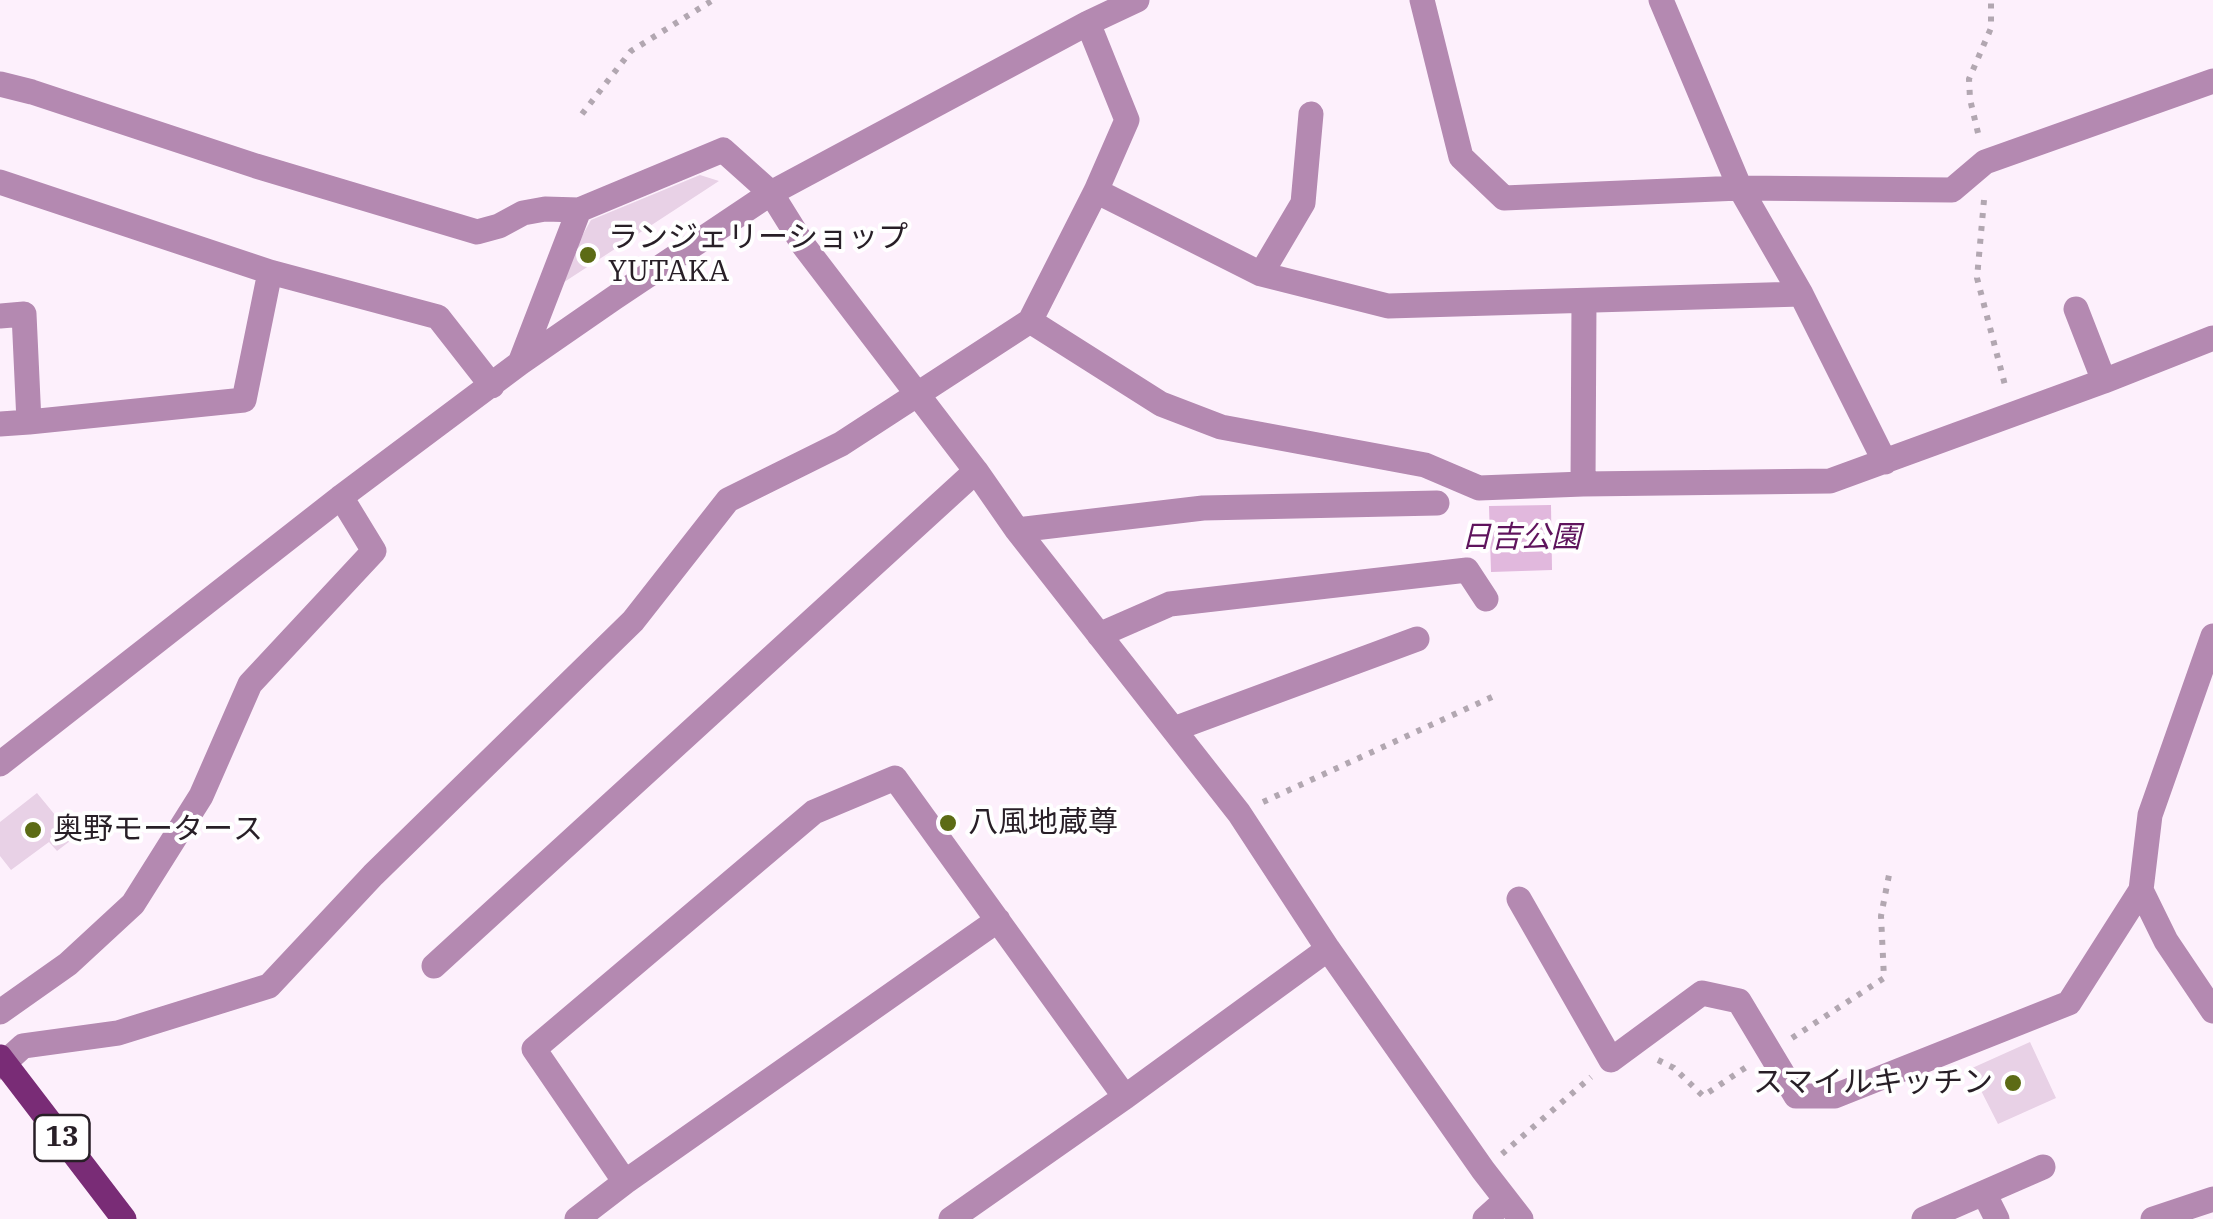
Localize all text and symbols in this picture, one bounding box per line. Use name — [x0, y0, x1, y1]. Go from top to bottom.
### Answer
place label: ランジェリーショップ YUTAKA — [608, 220, 908, 290]
marker: ランジェリーショップ YUTAKA — [577, 244, 599, 266]
park label: 日吉公園 — [1461, 520, 1581, 556]
place label: 八風地蔵尊 — [968, 805, 1118, 841]
place label: 奥野モータース — [53, 812, 263, 848]
marker: 八風地蔵尊 — [937, 812, 959, 834]
marker: 奥野モータース — [22, 819, 44, 841]
place label: スマイルキッチン — [1753, 1065, 1993, 1101]
marker: スマイルキッチン — [2002, 1072, 2024, 1094]
road number: 13 — [34, 1115, 90, 1161]

